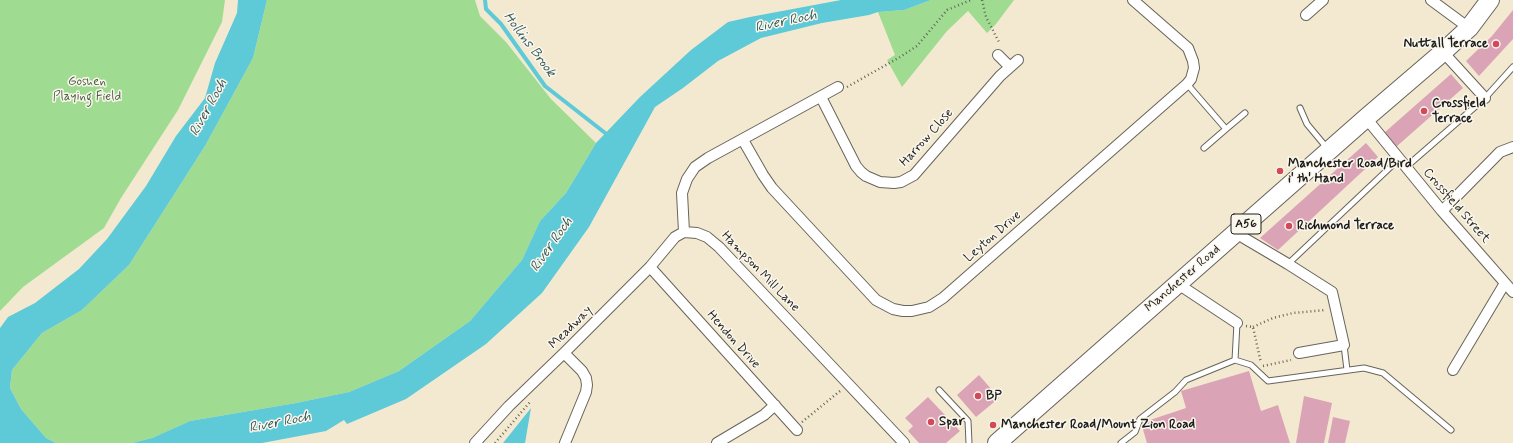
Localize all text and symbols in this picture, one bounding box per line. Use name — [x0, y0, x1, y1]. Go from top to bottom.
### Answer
water label: River Roch — [754, 7, 818, 37]
water label: Hollins Brook — [499, 9, 559, 81]
place label: Nuttall Terrace — [1403, 36, 1488, 52]
marker: Nuttall Terrace — [1491, 39, 1501, 49]
park label: Goshen Playing Field — [53, 74, 121, 105]
water label: River Roch — [186, 77, 232, 139]
place label: Crossfield Terrace — [1432, 96, 1486, 127]
street label: Harrow Close — [897, 106, 957, 170]
marker: Crossfield Terrace — [1419, 106, 1429, 116]
place label: Manchester Road/Bird i' th' Hand — [1288, 156, 1412, 187]
street label: Crossfield Street — [1419, 165, 1493, 247]
marker: Manchester Road/Bird i' th' Hand — [1275, 166, 1285, 176]
street label: Leyton Drive — [961, 208, 1025, 266]
road number: A56 — [1231, 214, 1261, 234]
water label: River Roch — [527, 215, 577, 275]
place label: Richmond Terrace — [1297, 218, 1394, 234]
marker: Richmond Terrace — [1284, 221, 1294, 231]
street label: Hampson Mill Lane — [718, 228, 802, 316]
street label: Manchester Road — [1142, 242, 1224, 316]
street label: Meadway — [546, 303, 596, 353]
street label: Hendon Drive — [703, 308, 763, 372]
place label: BP — [986, 388, 1002, 404]
marker: BP — [973, 391, 983, 401]
water label: River Roch — [248, 409, 312, 437]
place label: Spar — [939, 414, 965, 430]
marker: Spar — [926, 417, 936, 427]
place label: Manchester Road/Mount Zion Road — [1001, 417, 1195, 433]
marker: Manchester Road/Mount Zion Road — [988, 420, 998, 430]

